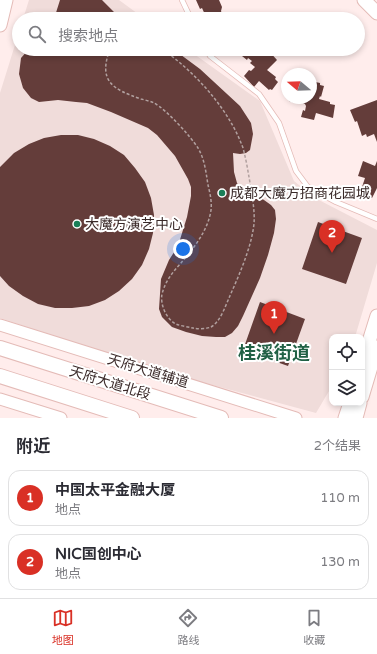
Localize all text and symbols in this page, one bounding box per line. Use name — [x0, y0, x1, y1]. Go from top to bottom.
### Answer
search box — [12, 12, 365, 56]
icon: search — [26, 23, 48, 45]
text: 搜索地点 — [58, 27, 118, 45]
north arrow — [281, 68, 317, 104]
place label: 成都大魔方招商花园城 — [230, 185, 370, 202]
marker: 成都大魔方招商花园城 — [217, 188, 227, 198]
place label: 大魔方演艺中心 — [85, 216, 183, 233]
marker: 大魔方演艺中心 — [72, 219, 82, 229]
pin: 2 — [319, 220, 345, 253]
your location — [173, 239, 193, 259]
pin: 1 — [261, 301, 287, 334]
map controls — [329, 334, 365, 406]
button: locate — [329, 334, 365, 370]
district label: 桂溪街道 — [238, 342, 310, 364]
street label: 天府大道辅道 — [105, 351, 191, 391]
street label: 天府大道北段 — [67, 363, 153, 403]
button: layers — [329, 370, 365, 406]
text: 附近 — [16, 436, 50, 457]
text: 2个结果 — [314, 438, 361, 454]
text: 中国太平金融大厦 — [55, 481, 175, 499]
text: 1 — [26, 490, 34, 506]
text: 110 m — [320, 490, 360, 506]
text: 地点 — [55, 502, 81, 518]
text: NIC国创中心 — [55, 545, 142, 563]
text: 2 — [26, 554, 34, 570]
text: 130 m — [320, 554, 360, 570]
text: 地点 — [55, 566, 81, 582]
tab: 地图 — [52, 607, 74, 647]
tab: 路线 — [177, 607, 199, 647]
tab: 收藏 — [303, 607, 325, 647]

